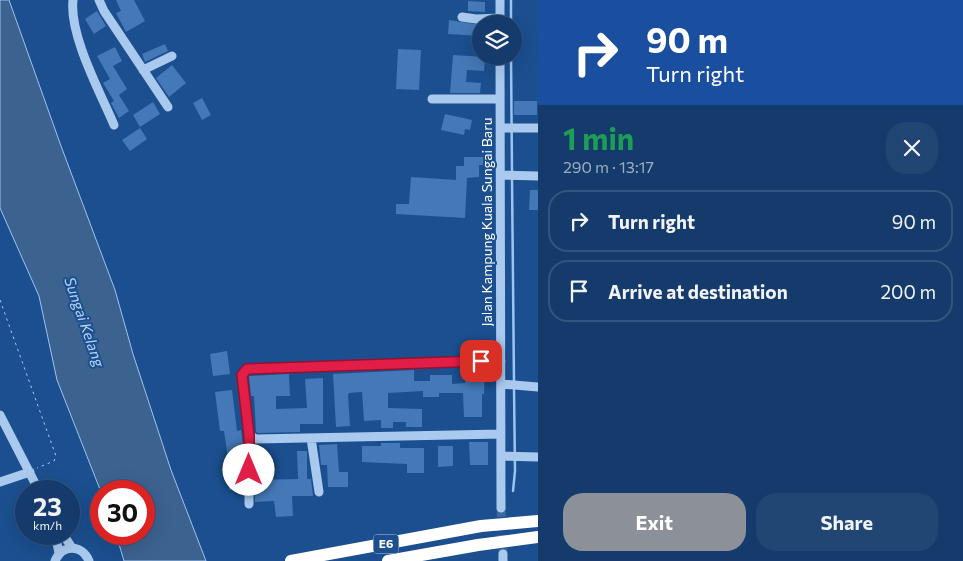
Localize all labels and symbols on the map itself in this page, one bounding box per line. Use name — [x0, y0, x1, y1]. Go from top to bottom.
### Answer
street label: Jalan Kampung Kuala Sungai Baru — [478, 117, 495, 327]
water label: Sungai Kelang — [61, 274, 109, 370]
pin — [460, 340, 502, 382]
position arrow — [222, 443, 274, 495]
speed limit sign: 30 — [90, 480, 155, 545]
road number: E6 — [374, 534, 398, 554]

